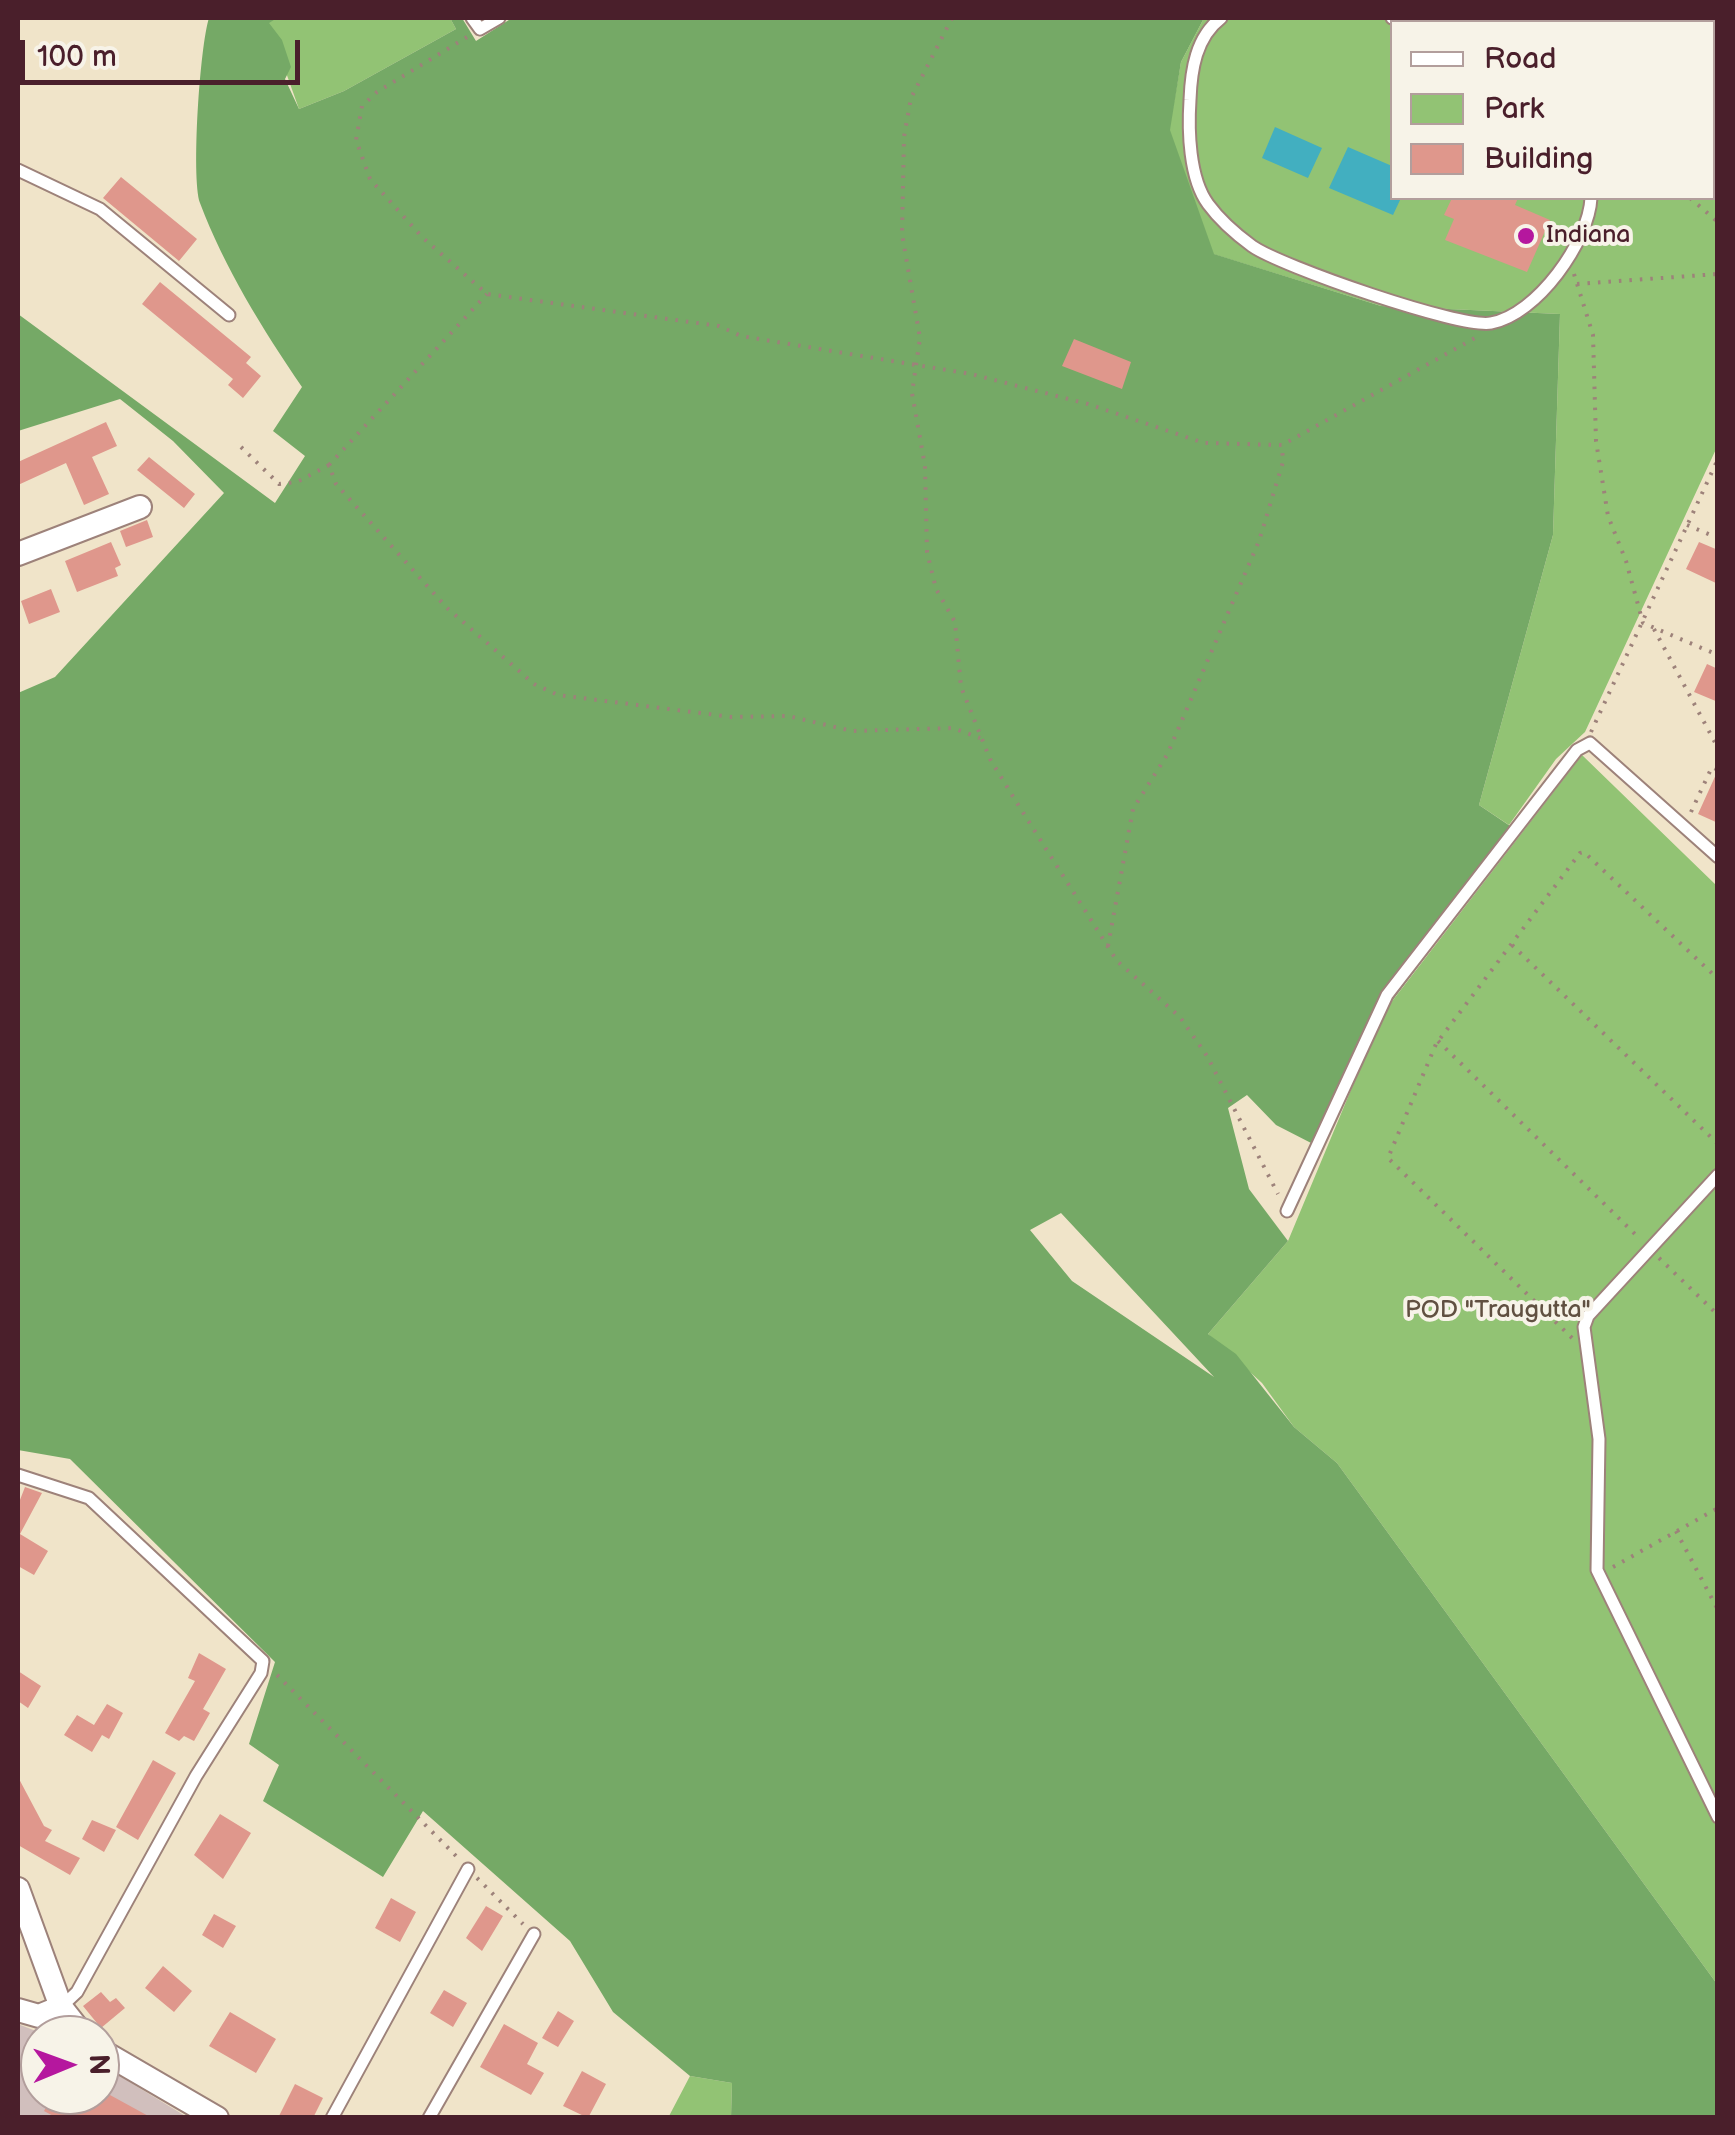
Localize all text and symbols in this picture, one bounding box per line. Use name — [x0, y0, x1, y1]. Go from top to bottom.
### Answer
scale bar — [25, 20, 305, 82]
legend — [1390, 20, 1715, 200]
text: 100 m — [37, 39, 117, 75]
text: Road — [1484, 41, 1557, 77]
text: Park — [1484, 91, 1544, 127]
text: Building — [1484, 141, 1593, 177]
place label: Indiana — [1546, 221, 1630, 251]
marker: Indiana — [1515, 225, 1537, 247]
park label: POD "Traugutta" — [1405, 1296, 1591, 1326]
north arrow — [20, 2015, 120, 2115]
text: N — [82, 2054, 115, 2075]

